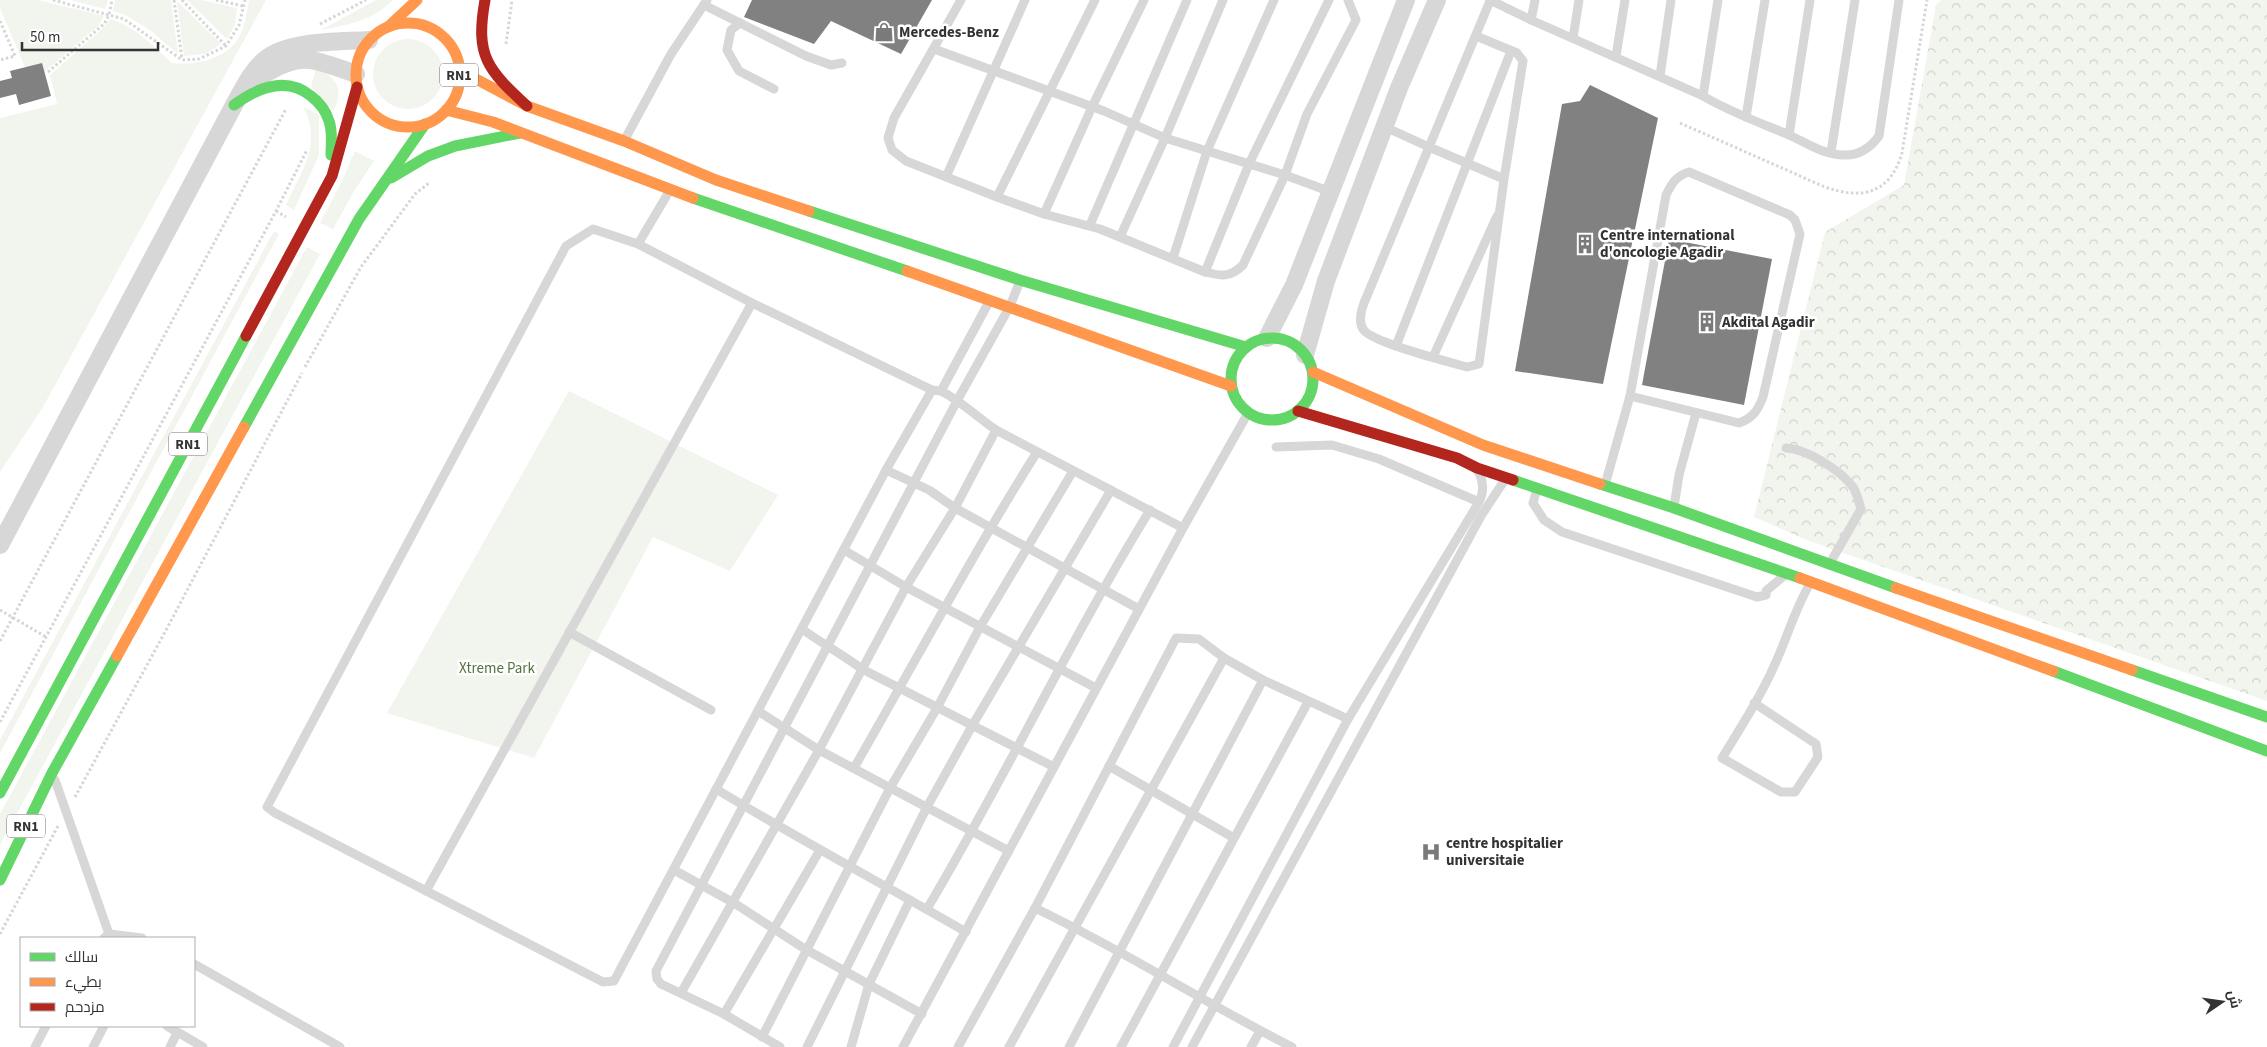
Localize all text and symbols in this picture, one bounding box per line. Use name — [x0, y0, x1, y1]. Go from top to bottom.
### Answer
scale bar — [22, 20, 159, 52]
shop icon: Mercedes-Benz — [873, 21, 895, 43]
place label: Mercedes-Benz — [899, 22, 999, 43]
text: 50 m — [30, 27, 60, 48]
road number: RN1 — [440, 64, 478, 86]
place label: Centre international d'oncologie Agadir — [1600, 225, 1735, 263]
building icon: Centre international d'oncologie Agadir — [1574, 233, 1596, 255]
building icon: Akdital Agadir — [1696, 311, 1718, 333]
place label: Akdital Agadir — [1721, 312, 1815, 333]
road number: RN1 — [169, 432, 207, 456]
park label: Xtreme Park — [459, 658, 536, 679]
road number: RN1 — [7, 814, 45, 838]
place label: centre hospitalier universitaie — [1446, 833, 1563, 871]
hospital icon: centre hospitalier universitaie — [1420, 841, 1442, 863]
legend — [20, 937, 195, 1027]
text: سالك — [65, 947, 98, 968]
text: بطيء — [65, 972, 102, 994]
north arrow — [2197, 977, 2247, 1027]
text: ش — [2222, 988, 2245, 1010]
text: مزدحم — [65, 997, 105, 1018]

